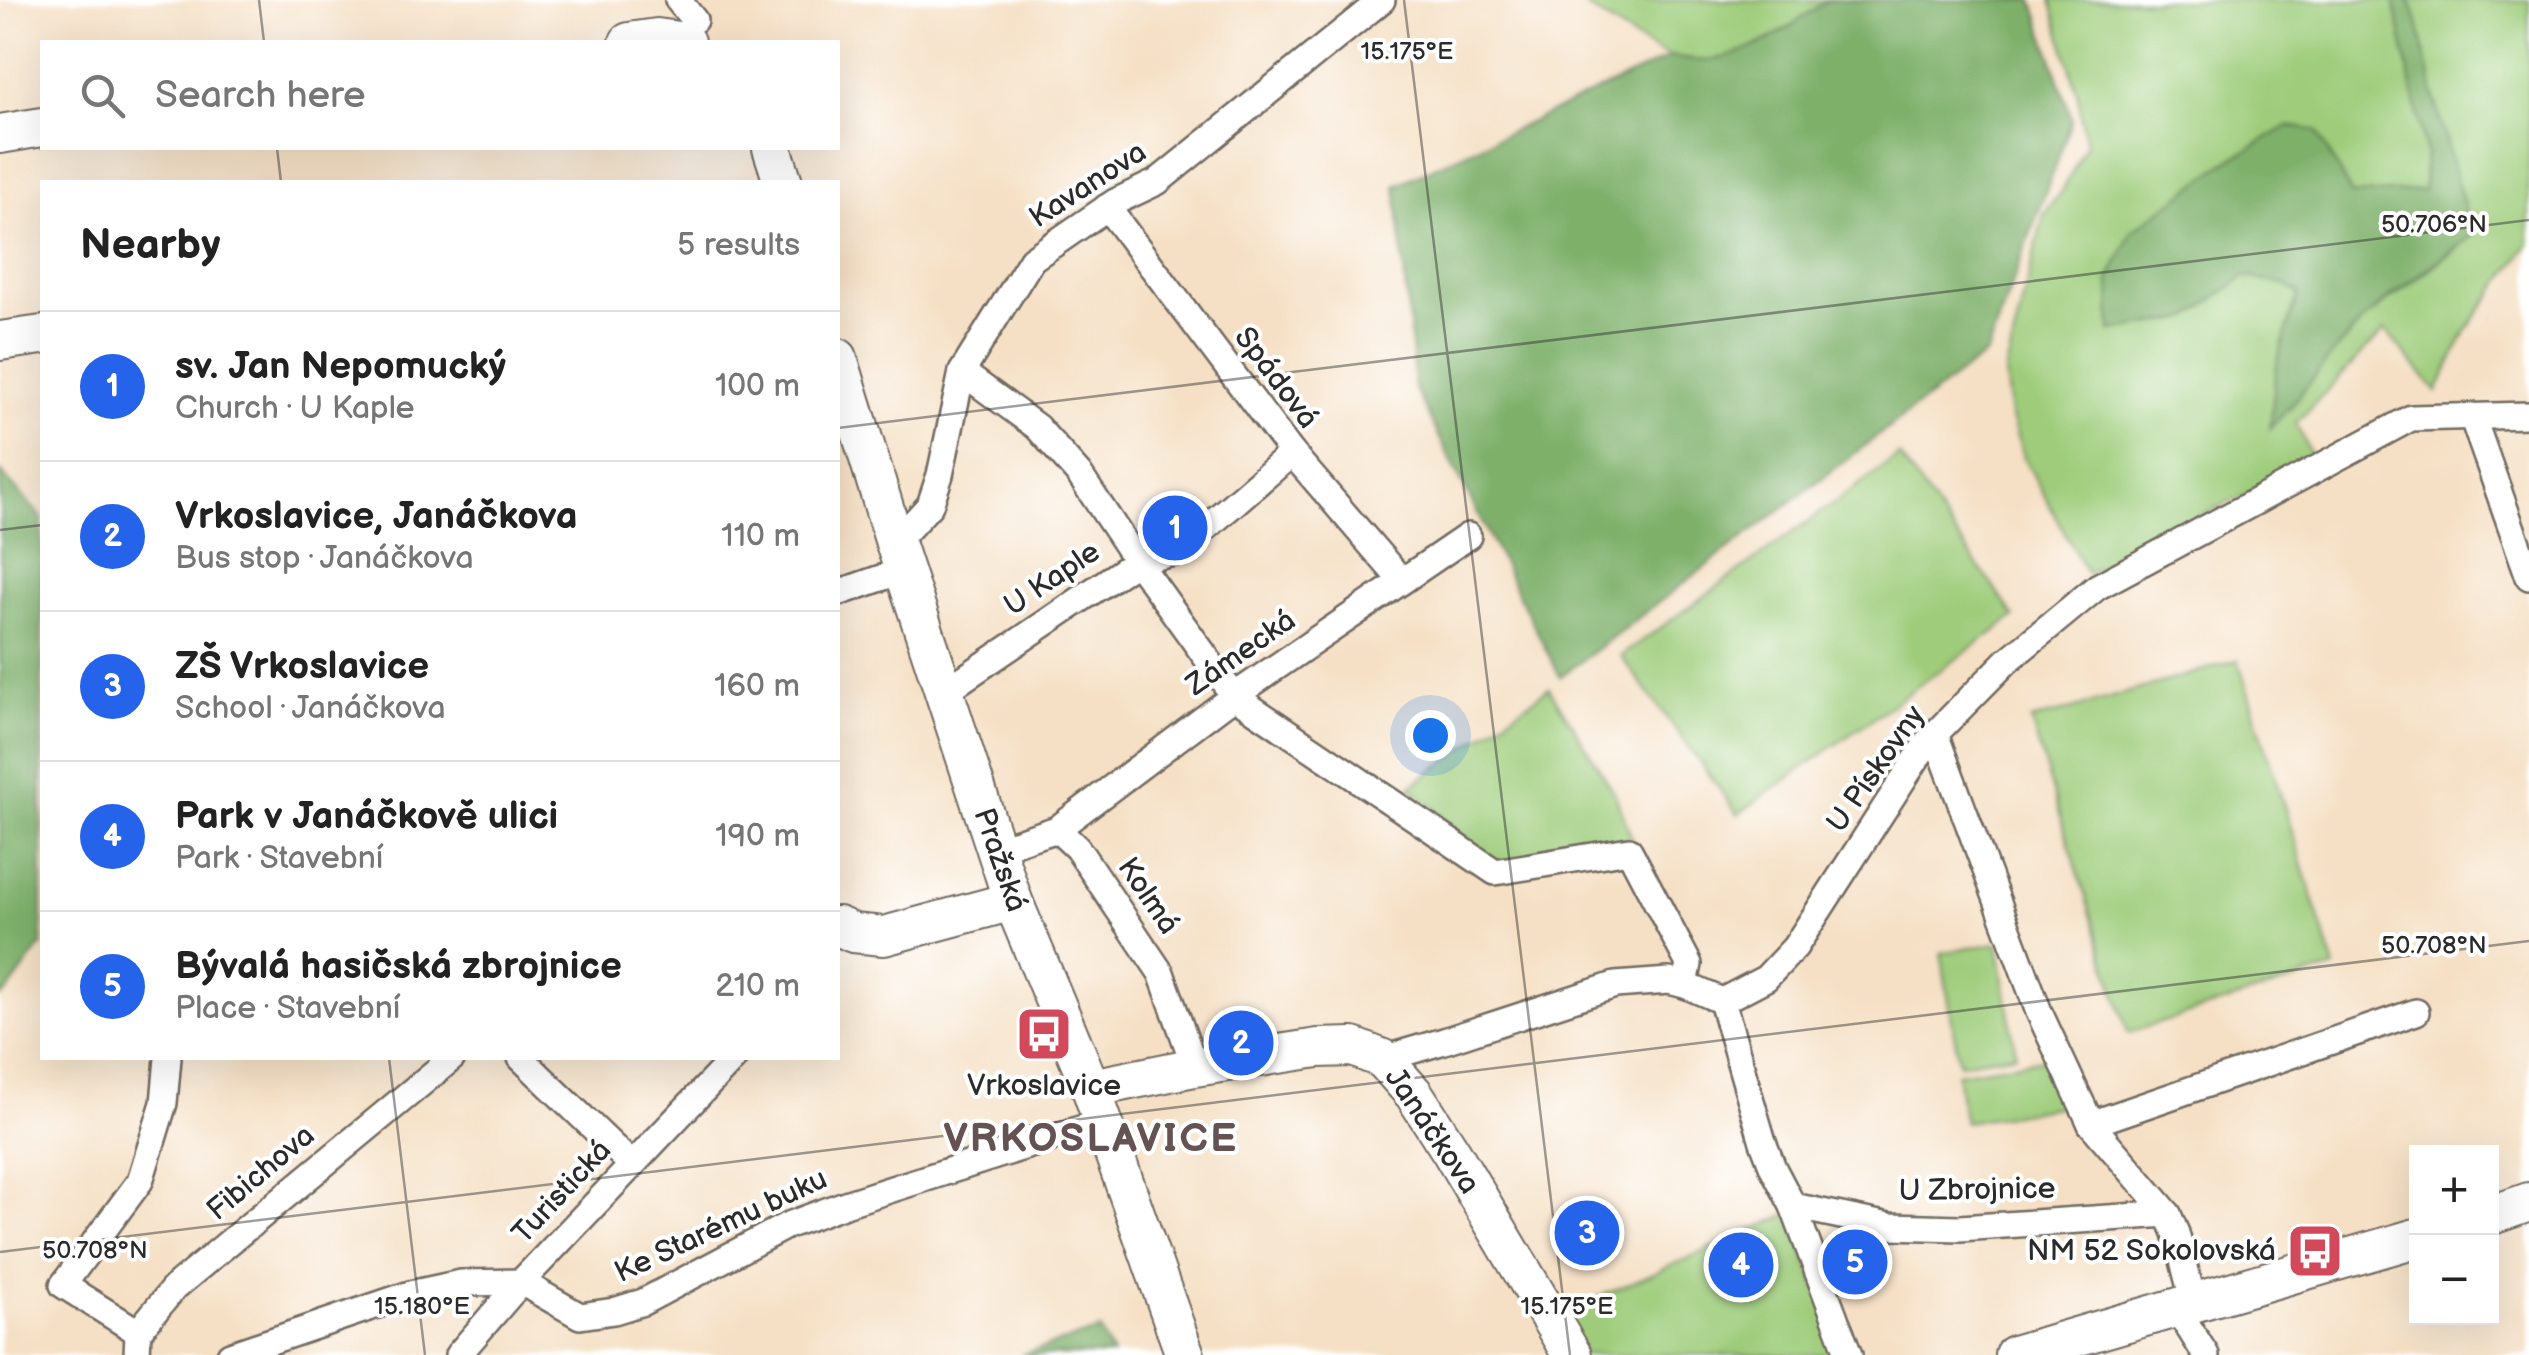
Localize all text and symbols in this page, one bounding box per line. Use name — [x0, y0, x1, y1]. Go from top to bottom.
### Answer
text: 15.175°E — [1361, 36, 1453, 67]
search box — [40, 40, 840, 150]
icon: search — [75, 68, 130, 123]
text: Search here — [155, 73, 366, 118]
street label: Kavanova — [1023, 134, 1153, 236]
text: 50.706°N — [2381, 209, 2487, 240]
text: Nearby — [80, 220, 220, 271]
text: 5 results — [677, 226, 800, 265]
street label: Spádová — [1226, 320, 1326, 436]
text: sv. Jan Nepomucký — [175, 344, 506, 389]
text: 1 — [106, 367, 119, 406]
text: 100 m — [715, 367, 800, 406]
text: Church · U Kaple — [175, 389, 415, 428]
pin: 1 — [1142, 490, 1208, 566]
text: Vrkoslavice, Janáčkova — [175, 494, 578, 539]
text: 2 — [103, 517, 122, 556]
text: 110 m — [721, 517, 800, 556]
street label: U Kaple — [997, 534, 1107, 624]
text: Bus stop · Janáčkova — [175, 539, 474, 578]
street label: Zámecká — [1179, 602, 1303, 704]
text: ZŠ Vrkoslavice — [175, 644, 429, 689]
text: 3 — [103, 667, 122, 706]
text: 160 m — [714, 667, 800, 706]
text: School · Janáčkova — [175, 689, 446, 728]
street label: U Pískovny — [1819, 698, 1933, 839]
your location — [1405, 710, 1456, 761]
text: Park v Janáčkově ulici — [175, 794, 558, 839]
street label: Pražská — [966, 804, 1034, 916]
text: 4 — [103, 817, 122, 856]
text: 190 m — [715, 817, 800, 856]
text: Park · Stavební — [175, 839, 383, 878]
street label: Kolmá — [1109, 851, 1187, 941]
text: 50.708°N — [2381, 930, 2487, 961]
text: Bývalá hasičská zbrojnice — [175, 944, 622, 989]
text: 5 — [103, 967, 122, 1006]
text: 210 m — [715, 967, 800, 1006]
text: Place · Stavební — [175, 989, 400, 1028]
bus stop icon: Vrkoslavice — [1014, 1004, 1074, 1064]
pin: 2 — [1208, 1006, 1274, 1080]
street label: Janáčkova — [1377, 1061, 1487, 1201]
place label: Vrkoslavice — [967, 1068, 1121, 1104]
district label: VRKOSLAVICE — [943, 1115, 1239, 1163]
street label: Fibichova — [200, 1118, 322, 1228]
street label: Turistická — [505, 1133, 619, 1251]
map controls — [2409, 1145, 2499, 1325]
button: + — [2409, 1145, 2499, 1235]
street label: Ke Starému buku — [609, 1161, 833, 1291]
street label: U Zbrojnice — [1898, 1171, 2056, 1209]
pin: 3 — [1554, 1196, 1620, 1270]
bus stop icon: NM 52 Sokolovská — [2285, 1221, 2345, 1281]
pin: 5 — [1822, 1224, 1888, 1300]
pin: 4 — [1708, 1228, 1774, 1302]
place label: NM 52 Sokolovská — [2027, 1233, 2276, 1269]
text: 50.708°N — [42, 1235, 148, 1266]
button: − — [2409, 1235, 2499, 1325]
text: 15.180°E — [374, 1291, 470, 1322]
text: 15.175°E — [1521, 1291, 1613, 1322]

